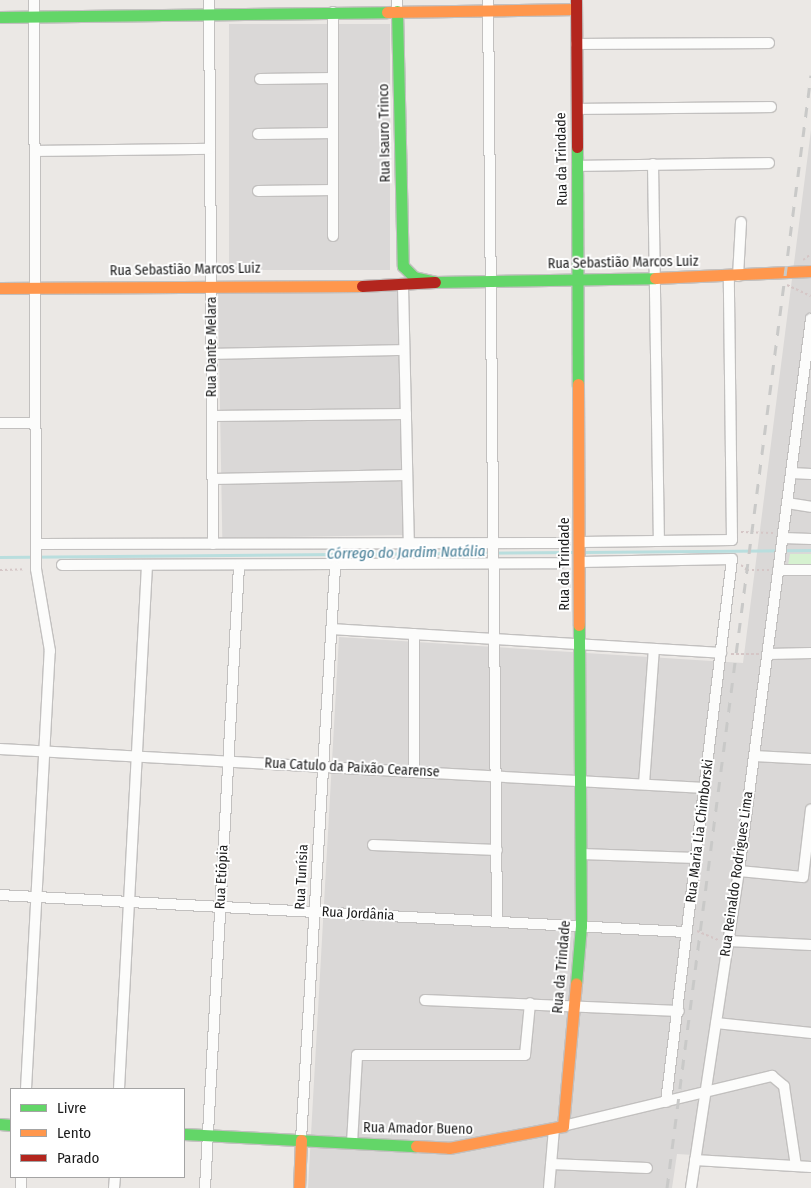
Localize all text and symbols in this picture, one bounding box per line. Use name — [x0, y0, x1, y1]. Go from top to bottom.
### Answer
street label: Rua Isauro Trinco — [376, 83, 394, 183]
street label: Rua da Trindade — [553, 112, 571, 206]
street label: Rua Sebastião Marcos Luiz — [548, 253, 698, 273]
street label: Rua Sebastião Marcos Luiz — [110, 260, 260, 280]
street label: Rua Dante Melara — [204, 297, 220, 397]
street label: Rua da Trindade — [557, 517, 573, 611]
water label: Córrego do Jardim Natália — [326, 543, 486, 563]
street label: Rua Catulo da Paixão Cearense — [264, 755, 440, 781]
street label: Rua Maria Lia Chimborski — [683, 758, 717, 904]
street label: Rua Reinaldo Rodrigues Lima — [717, 790, 757, 958]
street label: Rua Etiópia — [212, 844, 232, 910]
street label: Rua Tunísia — [292, 844, 312, 910]
street label: Rua Jordânia — [321, 904, 395, 924]
street label: Rua da Trindade — [550, 920, 574, 1014]
legend — [10, 1088, 185, 1178]
text: Livre — [57, 1099, 86, 1117]
street label: Rua Amador Bueno — [363, 1120, 473, 1138]
text: Lento — [57, 1124, 91, 1142]
text: Parado — [57, 1149, 99, 1167]

